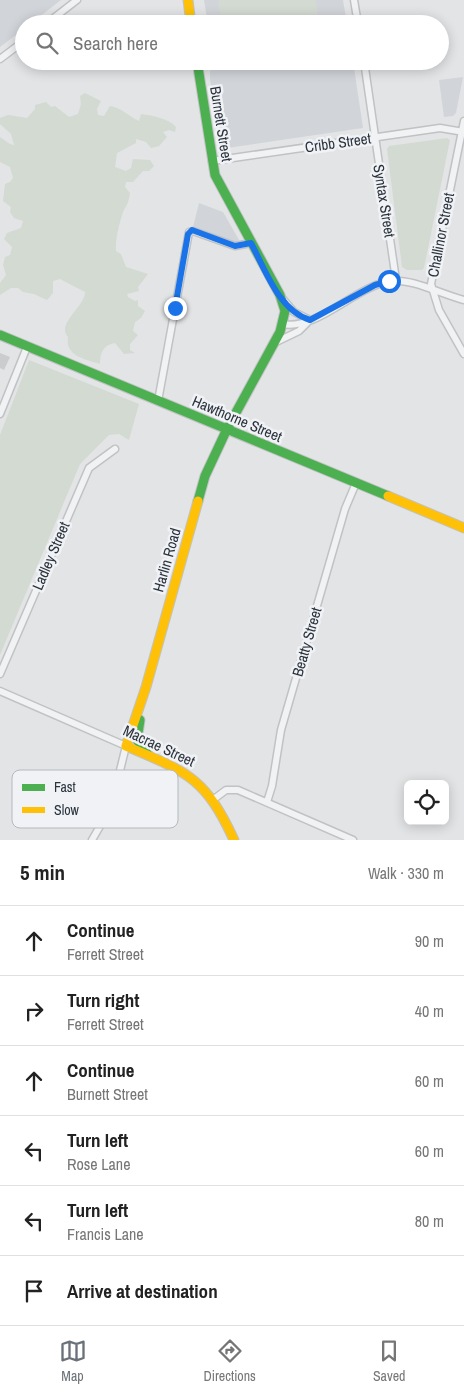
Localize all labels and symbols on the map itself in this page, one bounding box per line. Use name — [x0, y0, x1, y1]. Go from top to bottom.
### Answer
street label: Burnett Street — [205, 85, 238, 164]
street label: Cribb Street — [304, 127, 373, 158]
street label: Syntax Street — [368, 163, 401, 240]
street label: Challinor Street — [422, 190, 459, 279]
route start — [378, 270, 401, 293]
route end — [164, 297, 187, 320]
street label: Hawthorne Street — [189, 390, 286, 447]
street label: Ladley Street — [27, 518, 75, 593]
street label: Harlin Road — [147, 525, 186, 594]
street label: Beatty Street — [287, 604, 327, 679]
street label: Macrae Street — [120, 720, 199, 772]
legend — [12, 770, 178, 828]
text: Fast — [54, 778, 76, 796]
text: Slow — [54, 801, 80, 819]

